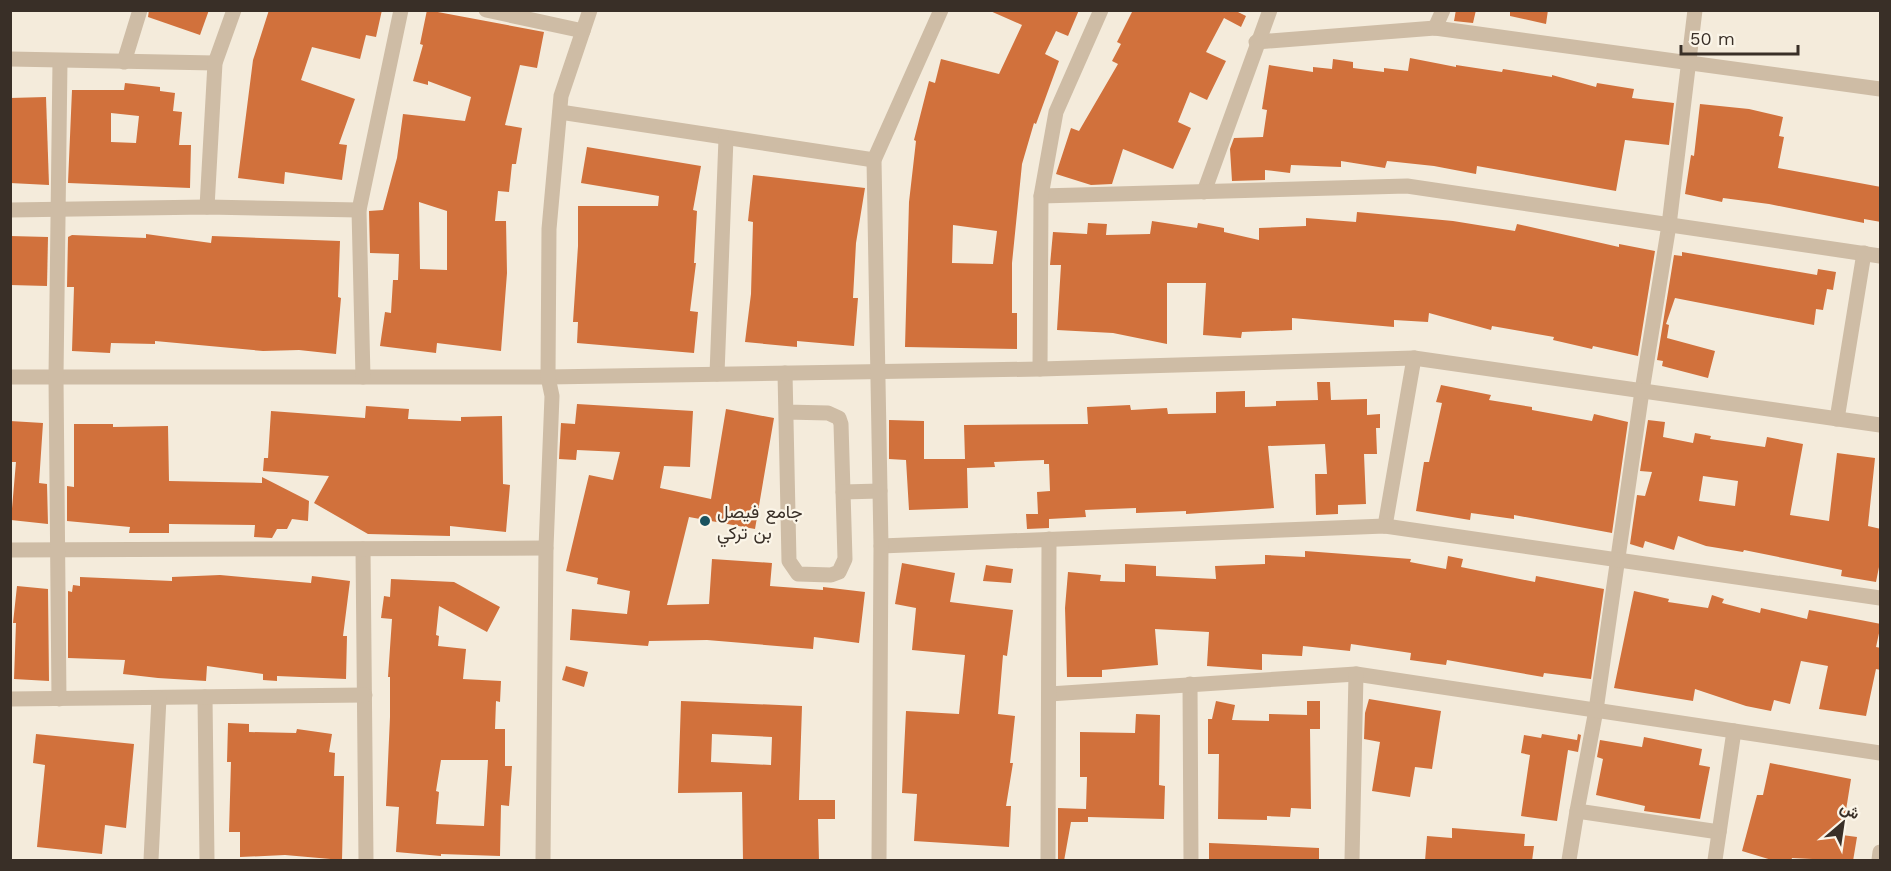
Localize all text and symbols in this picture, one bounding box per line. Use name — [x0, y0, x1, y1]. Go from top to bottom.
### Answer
scale bar — [1681, 18, 1798, 56]
text: 50 m — [1690, 28, 1735, 49]
place label: جامع فيصل بن تركي — [717, 501, 803, 548]
marker: جامع فيصل بن تركي — [698, 514, 712, 528]
north arrow — [1813, 793, 1873, 853]
text: ش — [1837, 797, 1863, 823]

